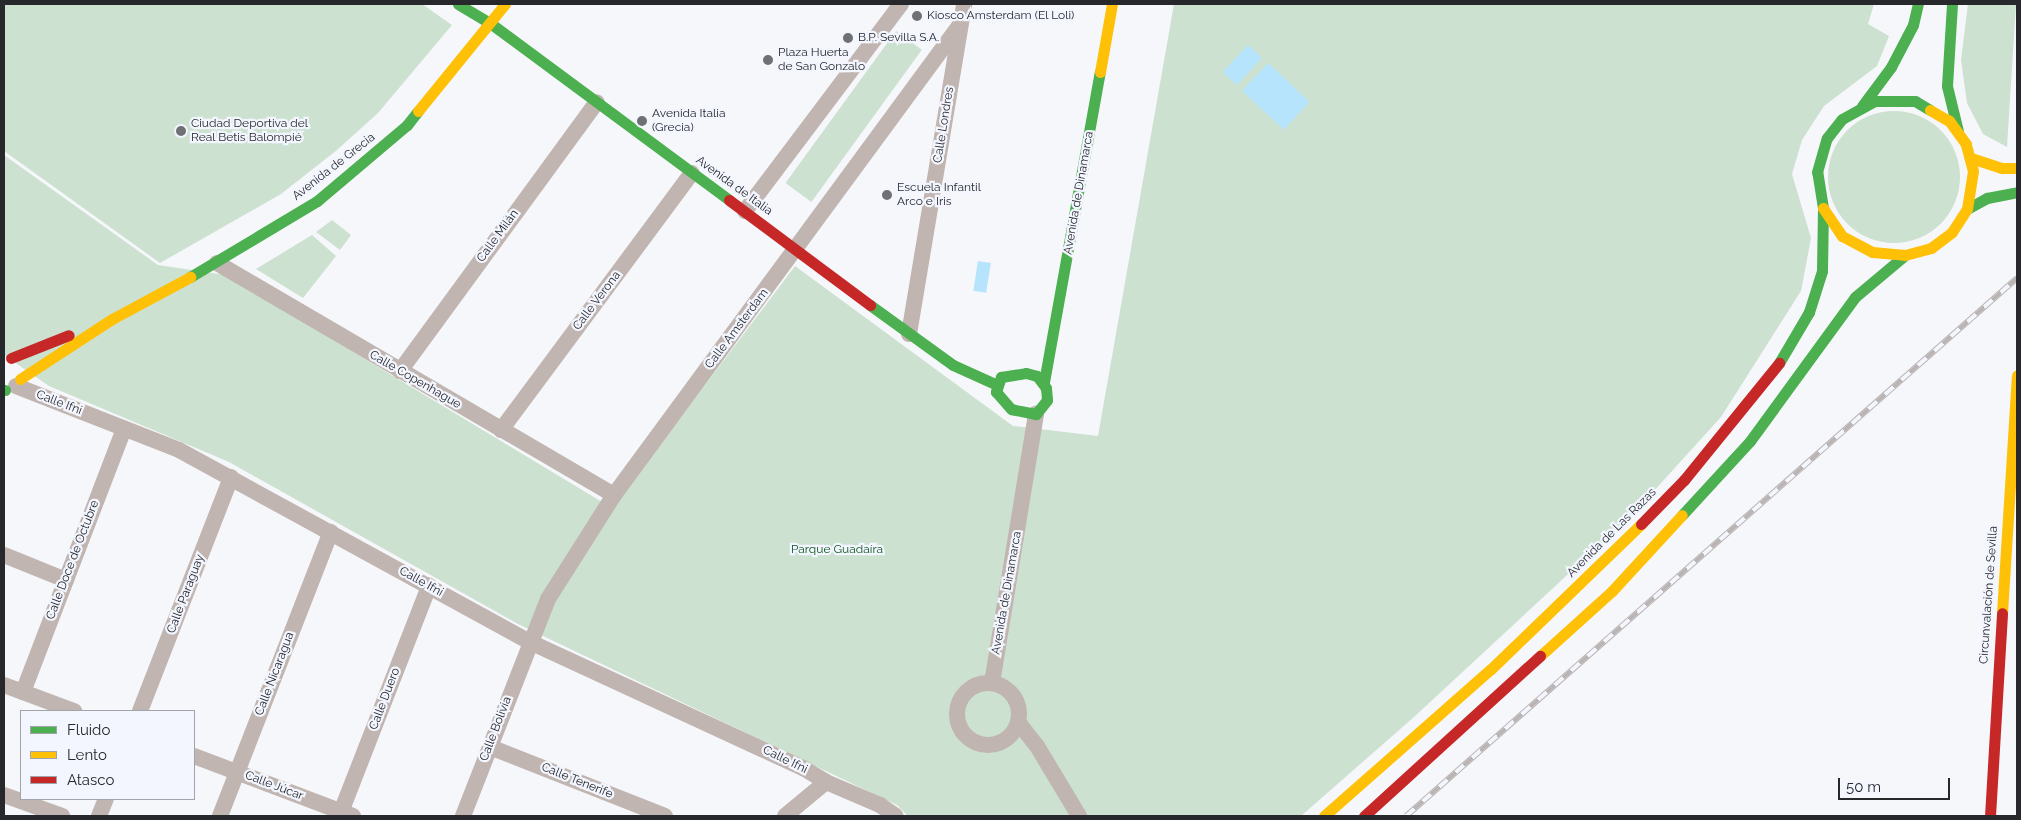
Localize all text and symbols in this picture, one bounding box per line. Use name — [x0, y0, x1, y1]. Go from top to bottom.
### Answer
place label: Kiosco Amsterdam (El Loli) — [927, 9, 1075, 23]
marker: Kiosco Amsterdam (El Loli) — [911, 10, 923, 22]
place label: B.P. Sevilla S.A. — [858, 31, 939, 45]
marker: B.P. Sevilla S.A. — [842, 32, 854, 44]
place label: Plaza Huerta de San Gonzalo — [778, 46, 865, 74]
marker: Plaza Huerta de San Gonzalo — [762, 54, 774, 66]
street label: Calle Londres — [931, 86, 957, 164]
place label: Avenida Italia (Grecia) — [652, 107, 726, 135]
marker: Avenida Italia (Grecia) — [636, 115, 648, 127]
place label: Ciudad Deportiva del Real Betis Balompié — [191, 117, 308, 145]
marker: Ciudad Deportiva del Real Betis Balompié — [175, 125, 187, 137]
street label: Avenida de Grecia — [290, 130, 378, 204]
street label: Avenida de Dinamarca — [1061, 130, 1097, 256]
street label: Avenida de Italia — [693, 153, 775, 219]
place label: Escuela Infantil Arco e Iris — [897, 181, 981, 209]
marker: Escuela Infantil Arco e Iris — [881, 189, 893, 201]
street label: Calle Milán — [474, 207, 522, 265]
street label: Calle Verona — [570, 269, 624, 333]
street label: Calle Amsterdam — [702, 286, 772, 372]
street label: Calle Copenhague — [367, 348, 463, 412]
street label: Calle Ifni — [34, 388, 84, 418]
street label: Avenida de Las Razas — [1564, 485, 1660, 581]
street label: Calle Doce de Octubre — [44, 498, 102, 622]
street label: Circunvalación de Sevilla — [1977, 526, 2001, 664]
street label: Avenida de Dinamarca — [989, 530, 1025, 656]
park label: Parque Guadaíra — [791, 543, 883, 557]
street label: Calle Paraguay — [164, 552, 208, 636]
street label: Calle Ifni — [397, 564, 445, 600]
street label: Calle Nicaragua — [252, 630, 298, 718]
street label: Calle Duero — [367, 666, 403, 732]
street label: Calle Bolivia — [477, 695, 515, 763]
legend — [20, 710, 195, 800]
text: Fluido — [67, 721, 110, 739]
street label: Calle Ifni — [760, 743, 810, 777]
text: Lento — [67, 746, 107, 764]
street label: Calle Tenerife — [539, 760, 615, 802]
street label: Calle Júcar — [243, 768, 305, 804]
scale bar — [1841, 768, 1954, 800]
text: Atasco — [67, 771, 114, 789]
text: 50 m — [1846, 778, 1881, 796]

